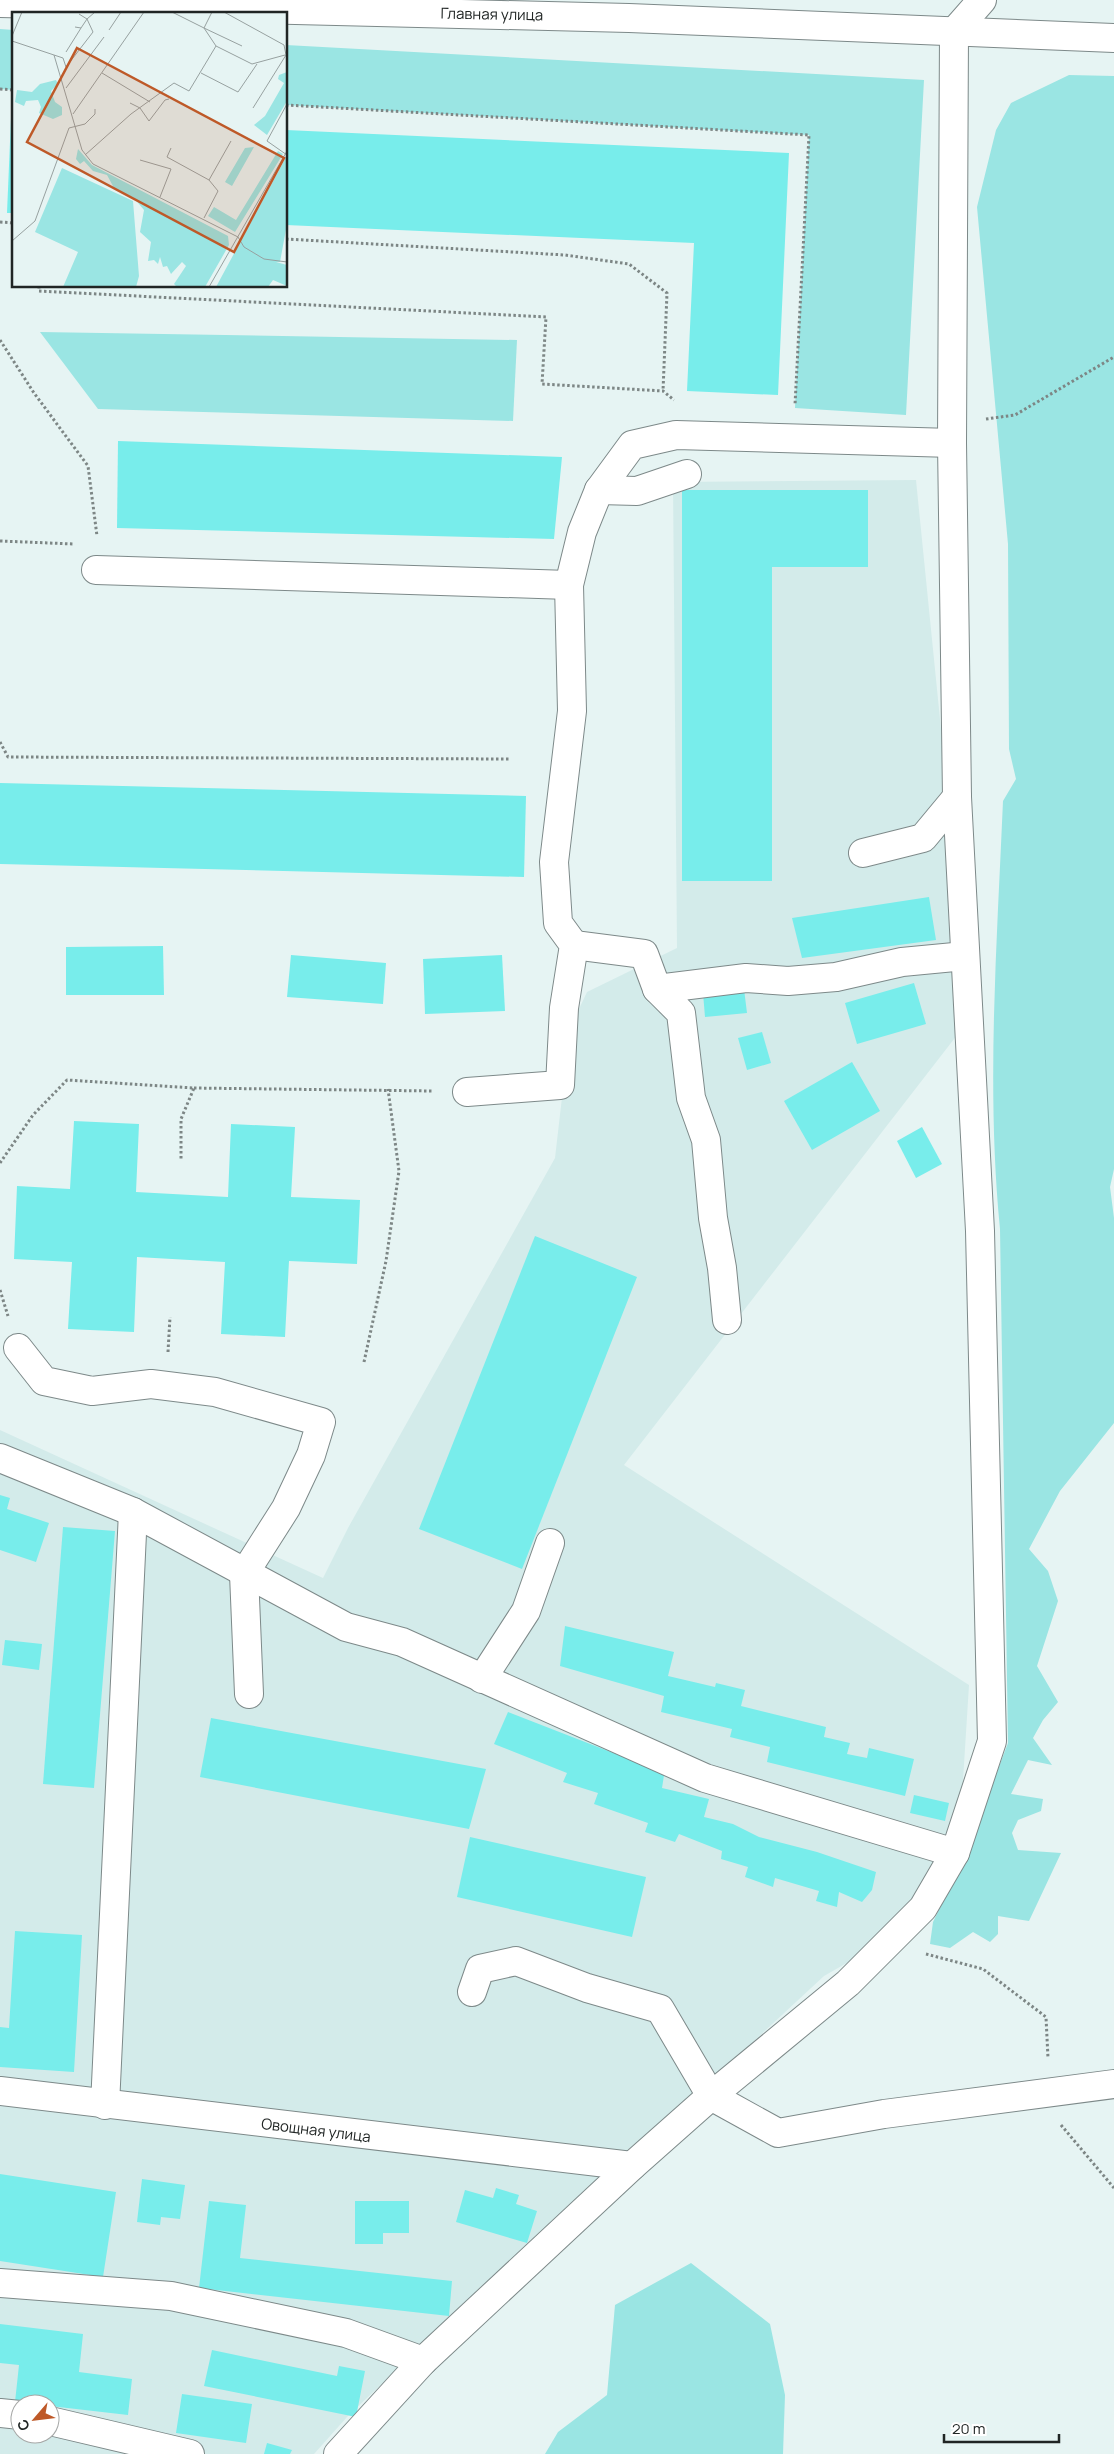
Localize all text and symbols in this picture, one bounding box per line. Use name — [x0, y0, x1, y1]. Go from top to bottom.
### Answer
street label: Главная улица — [441, 3, 543, 25]
inset map — [12, 12, 288, 288]
street label: Овощная улица — [260, 2113, 372, 2147]
north arrow — [10, 2394, 60, 2444]
scale bar — [944, 2412, 1059, 2444]
text: С — [12, 2416, 34, 2434]
text: 20 m — [952, 2418, 985, 2439]

